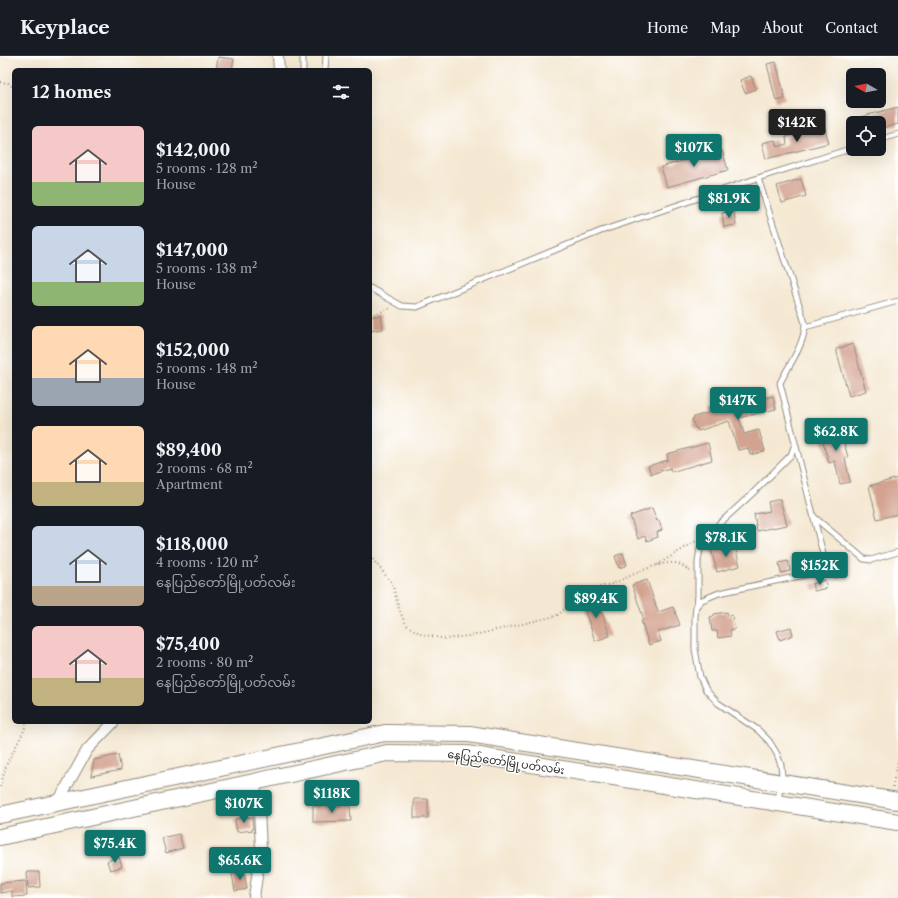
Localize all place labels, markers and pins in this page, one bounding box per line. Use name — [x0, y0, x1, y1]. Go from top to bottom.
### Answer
pin: $142K — [769, 109, 825, 143]
pin: $107K — [666, 134, 722, 168]
pin: $81.9K — [696, 185, 762, 219]
pin: $147K — [710, 387, 766, 421]
pin: $62.8K — [803, 418, 869, 452]
pin: $78.1K — [693, 524, 759, 558]
pin: $152K — [792, 552, 848, 586]
pin: $89.4K — [563, 585, 629, 619]
pin: $118K — [304, 780, 360, 814]
pin: $107K — [216, 790, 272, 824]
pin: $75.4K — [82, 830, 148, 864]
pin: $65.6K — [207, 847, 273, 881]

